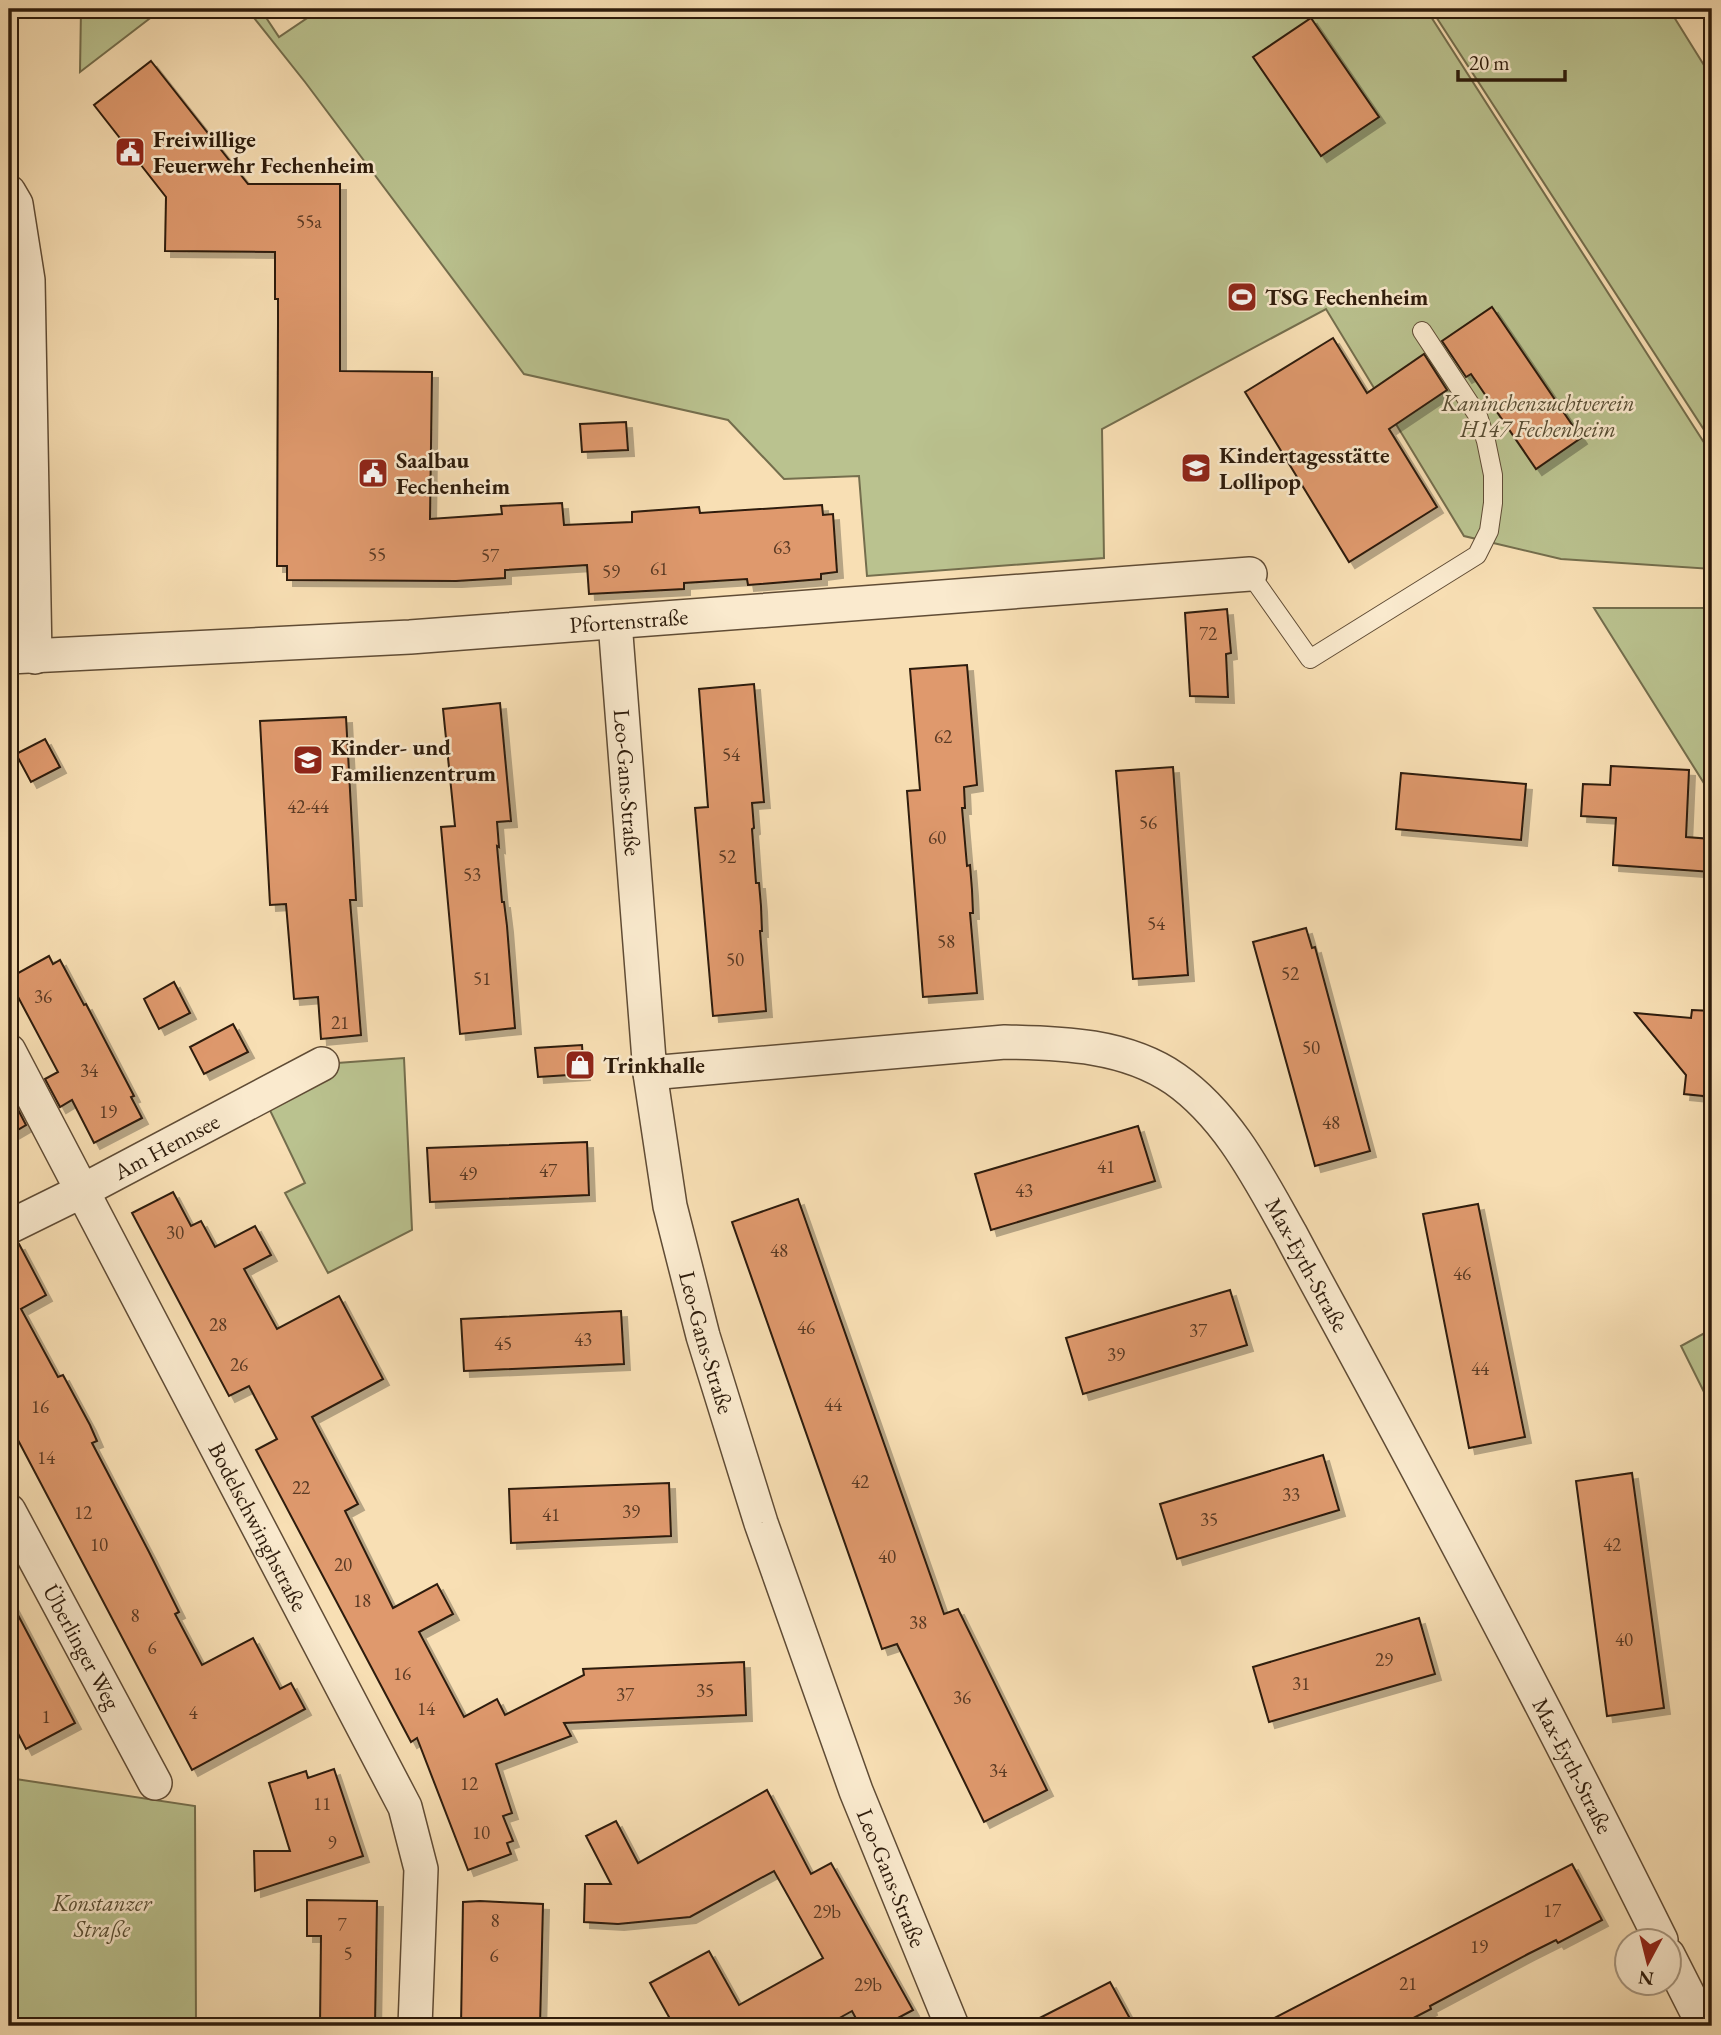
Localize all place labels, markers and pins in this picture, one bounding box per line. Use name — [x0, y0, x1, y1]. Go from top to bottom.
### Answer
place label: Freiwillige Feuerwehr Fechenheim — [153, 124, 375, 180]
public building icon: Freiwillige Feuerwehr Fechenheim — [113, 135, 147, 169]
sports icon: TSG Fechenheim — [1225, 280, 1259, 314]
place label: TSG Fechenheim — [1265, 282, 1429, 312]
place label: Kindertagesstätte Lollipop — [1219, 440, 1390, 496]
place label: Saalbau Fechenheim — [396, 445, 510, 501]
school or university icon: Kindertagesstätte Lollipop — [1179, 451, 1213, 485]
public building icon: Saalbau Fechenheim — [356, 456, 390, 490]
place label: Kinder- und Familienzentrum — [331, 732, 497, 788]
school or university icon: Kinder- und Familienzentrum — [291, 743, 325, 777]
shop icon: Trinkhalle — [563, 1048, 597, 1082]
place label: Trinkhalle — [603, 1050, 705, 1080]

